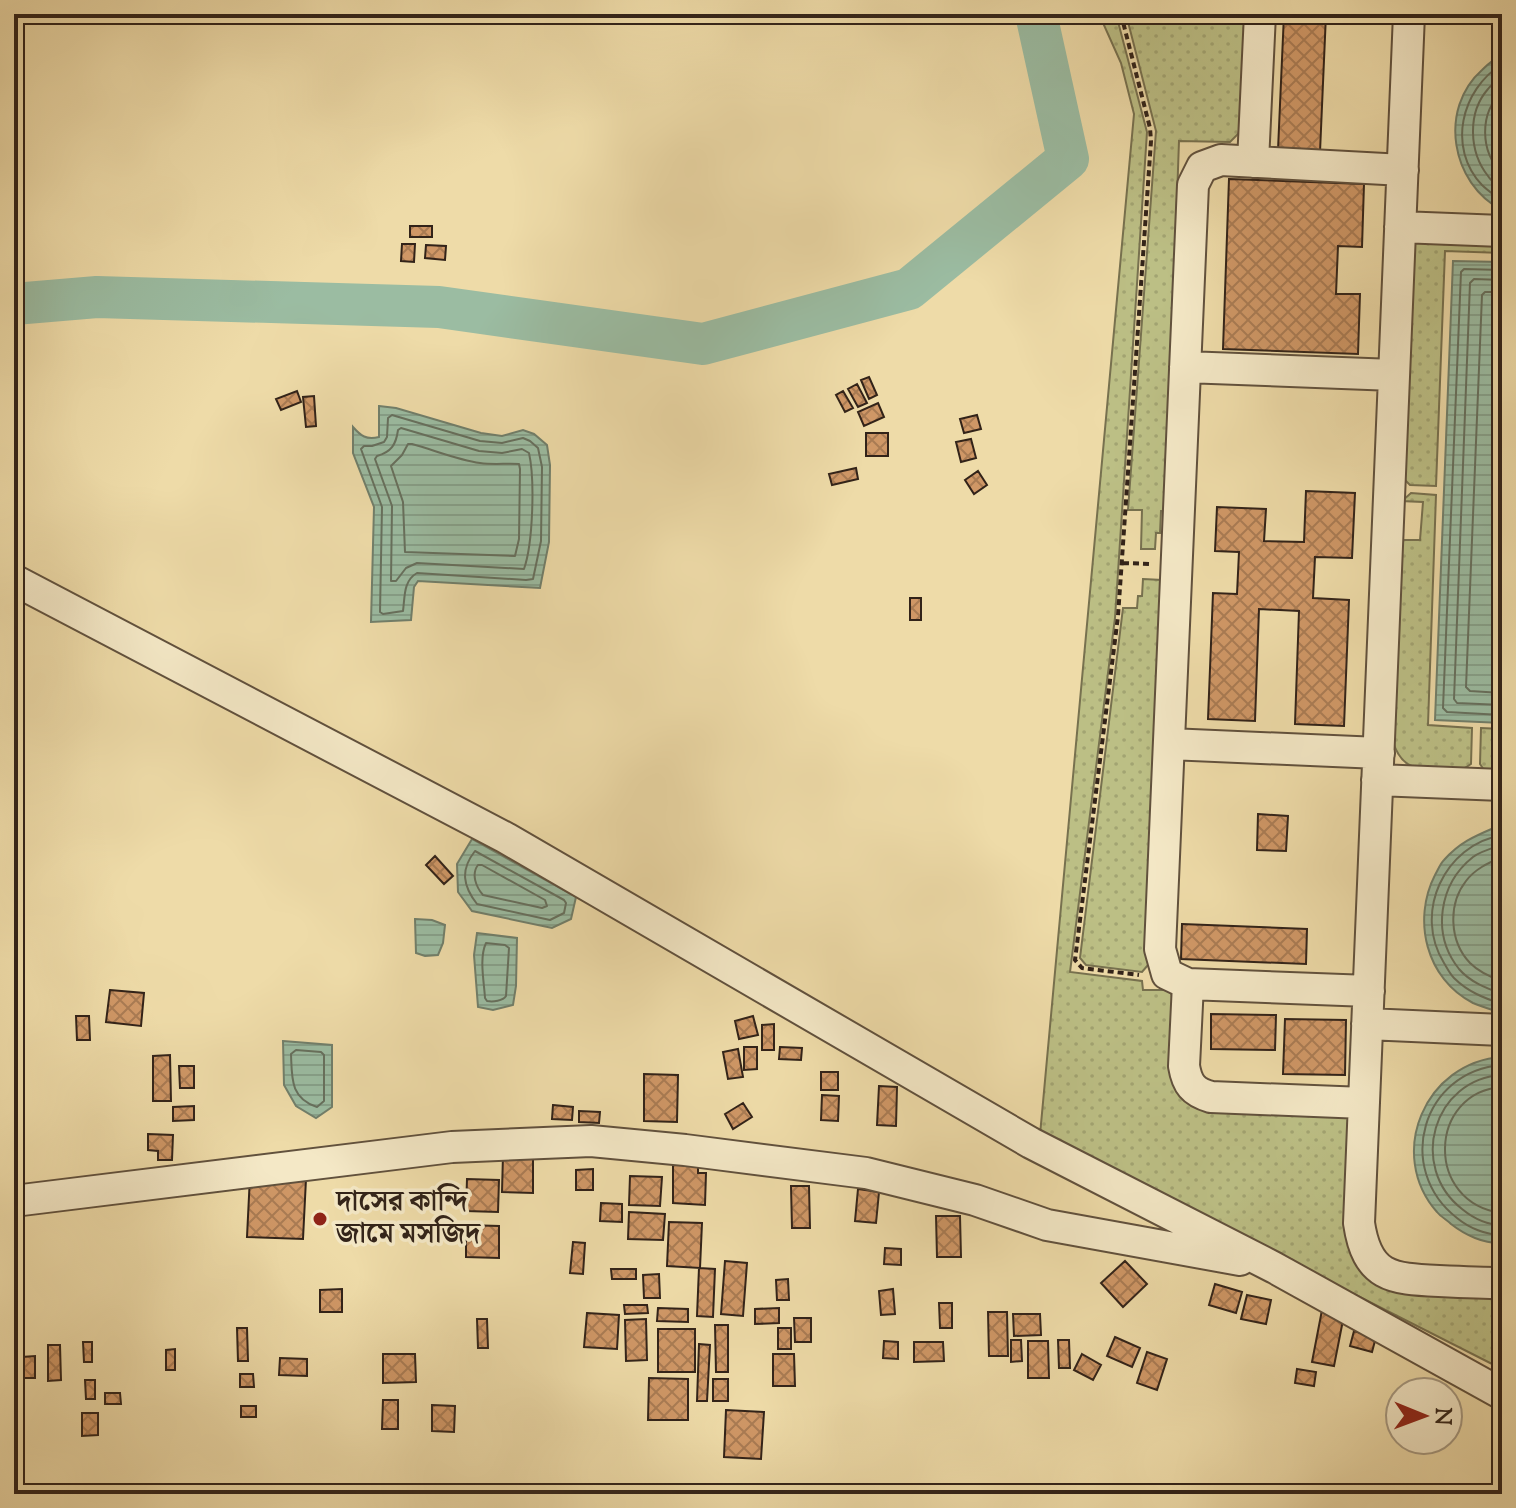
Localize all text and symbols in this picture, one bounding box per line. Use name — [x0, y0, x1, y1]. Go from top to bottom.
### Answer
place label: দাসের কান্দি জামে মসজিদ — [335, 1183, 482, 1255]
marker: দাসের কান্দি জামে মসজিদ — [311, 1210, 329, 1228]
north arrow — [1384, 1376, 1464, 1456]
text: N — [1425, 1407, 1457, 1426]

